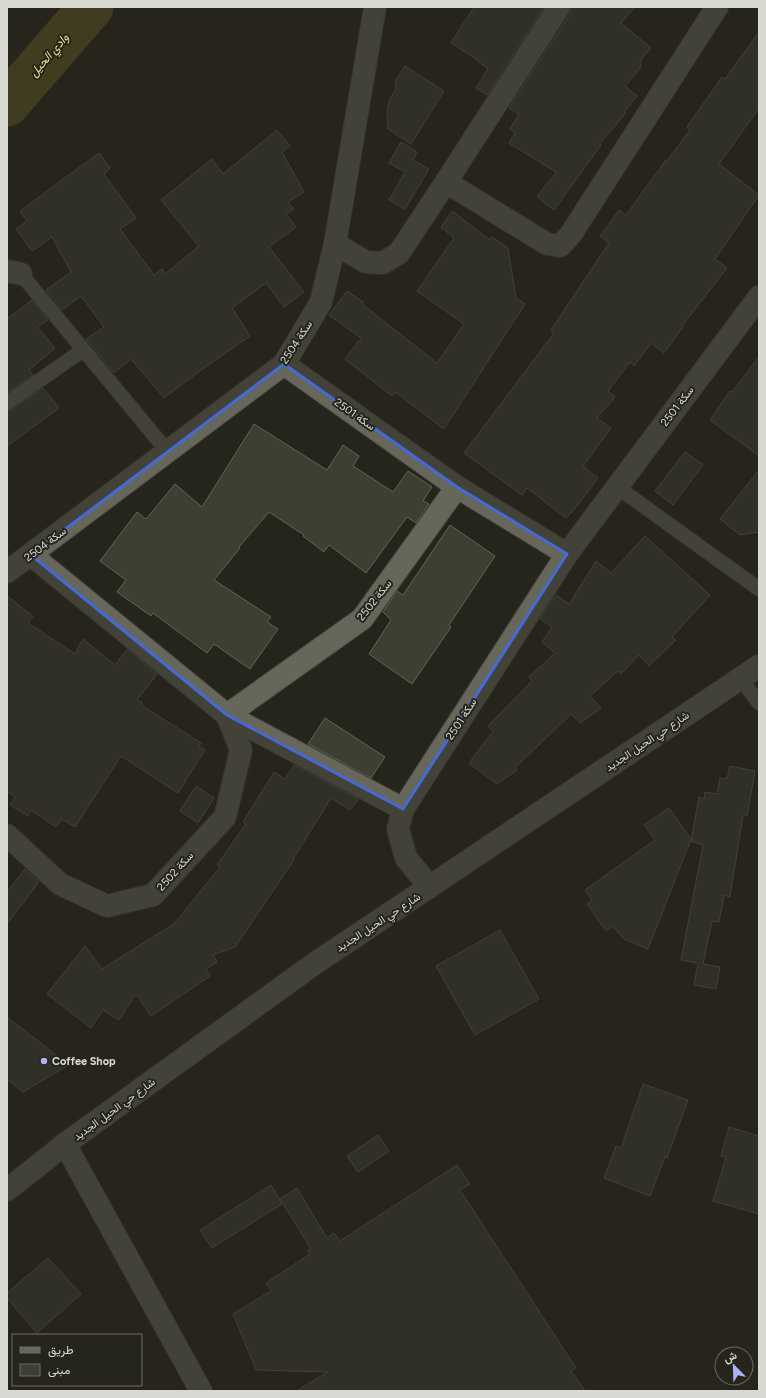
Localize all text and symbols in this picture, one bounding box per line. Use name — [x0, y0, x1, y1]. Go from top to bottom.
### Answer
water label: وادي الحيل — [26, 30, 74, 81]
street label: سكة 2504 — [278, 318, 315, 366]
street label: سكة 2501 — [658, 383, 697, 429]
street label: سكة 2501 — [332, 396, 378, 433]
street label: سكة 2504 — [22, 524, 69, 564]
street label: سكة 2502 — [354, 577, 395, 623]
street label: سكة 2501 — [443, 696, 480, 742]
street label: شارع حي الحيل الجديد — [603, 708, 694, 777]
street label: سكة 2502 — [154, 849, 197, 894]
street label: شارع حي الحيل الجديد — [334, 890, 425, 957]
place label: Coffee Shop — [52, 1055, 116, 1068]
marker: Coffee Shop — [39, 1056, 49, 1066]
street label: شارع حي الحيل الجديد — [71, 1075, 160, 1146]
legend — [12, 1334, 142, 1386]
text: طريق — [48, 1343, 74, 1358]
north arrow — [714, 1346, 754, 1386]
text: ش — [722, 1349, 739, 1366]
text: مبنى — [48, 1363, 70, 1378]

